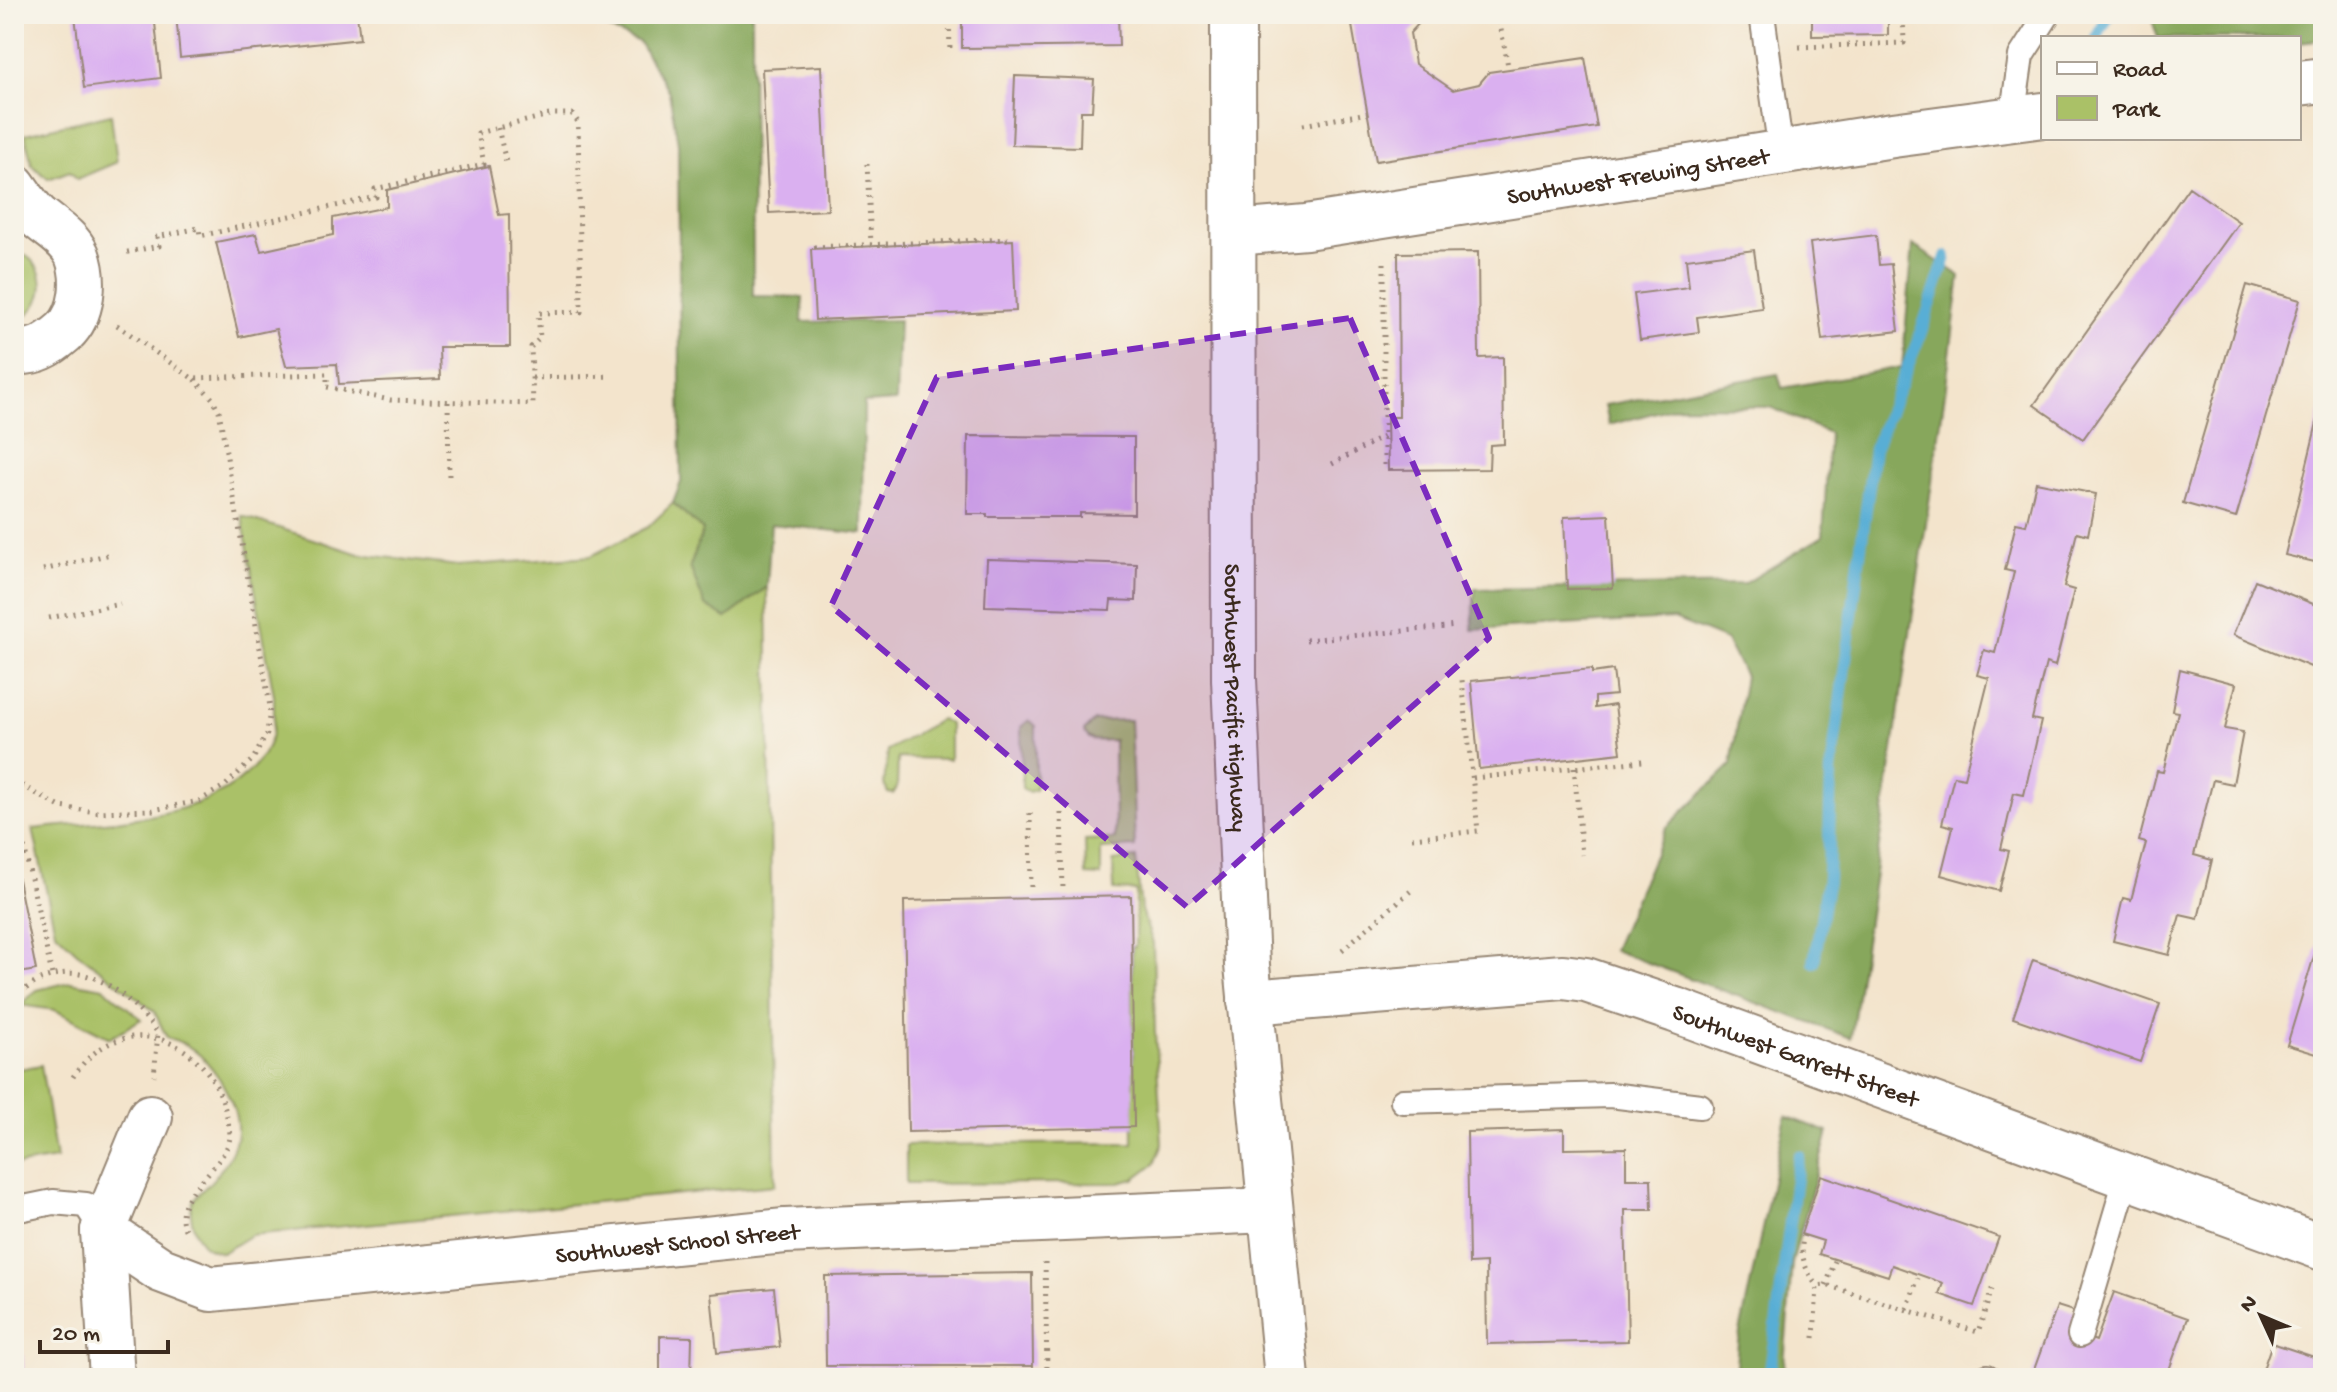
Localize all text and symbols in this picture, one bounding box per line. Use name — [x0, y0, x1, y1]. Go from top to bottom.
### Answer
legend — [2041, 36, 2301, 140]
text: Road — [2113, 57, 2167, 86]
text: Park — [2112, 97, 2161, 126]
street label: Southwest Frewing Street — [1505, 143, 1773, 213]
street label: Southwest Pacific Highway — [1216, 564, 1252, 833]
street label: Southwest Garrett Street — [1668, 999, 1924, 1117]
street label: Southwest School Street — [554, 1219, 802, 1272]
north arrow — [2221, 1276, 2301, 1356]
text: N — [2235, 1291, 2264, 1319]
scale bar — [40, 1304, 168, 1354]
text: 20 m — [52, 1321, 100, 1350]

